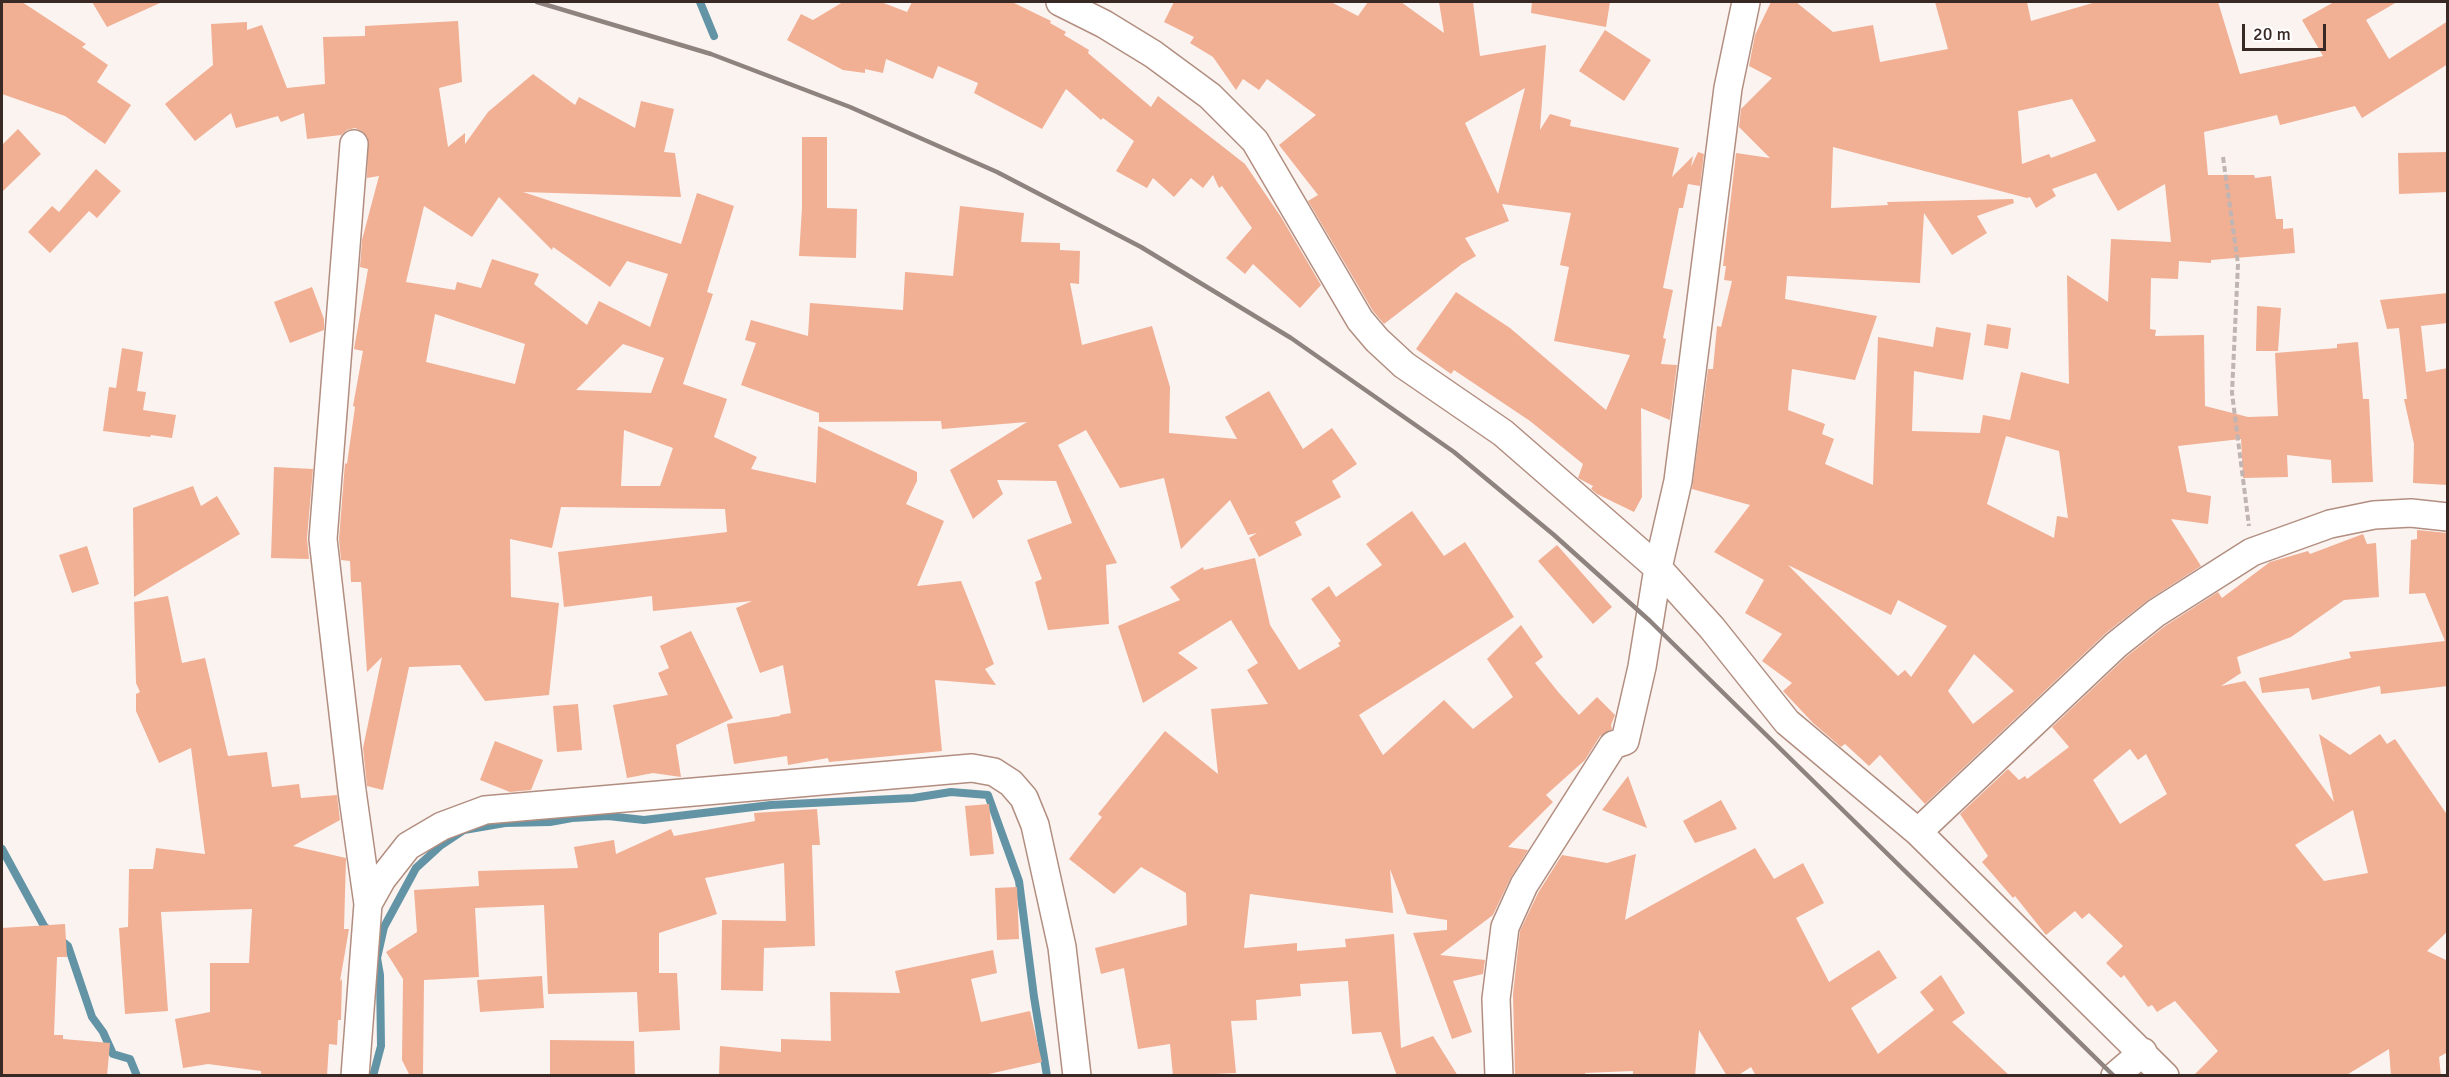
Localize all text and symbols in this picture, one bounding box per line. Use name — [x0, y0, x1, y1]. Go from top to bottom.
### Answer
scale bar — [2245, 12, 2329, 50]
text: 20 m — [2253, 23, 2291, 45]

